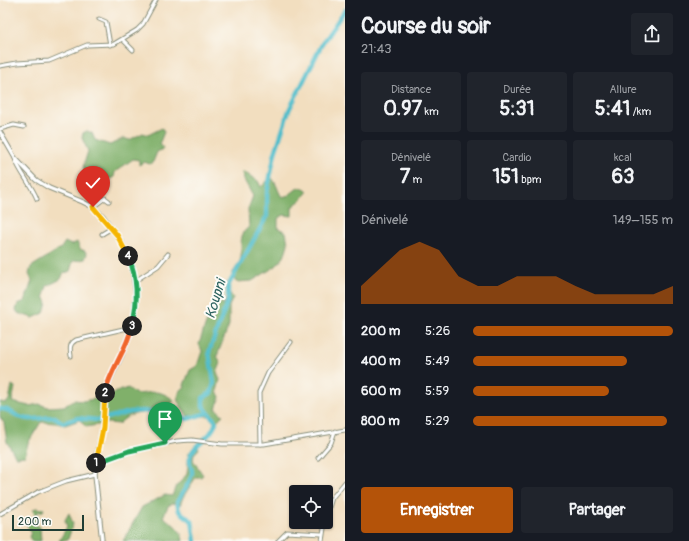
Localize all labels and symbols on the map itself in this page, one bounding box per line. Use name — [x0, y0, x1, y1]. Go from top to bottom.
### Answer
pin — [76, 166, 110, 207]
pin: 4 — [118, 246, 138, 266]
water label: Koupni — [201, 275, 230, 321]
pin: 3 — [122, 316, 142, 336]
pin: 2 — [95, 383, 115, 403]
pin — [148, 402, 182, 443]
pin: 1 — [86, 453, 106, 473]
scale bar — [12, 513, 84, 532]

